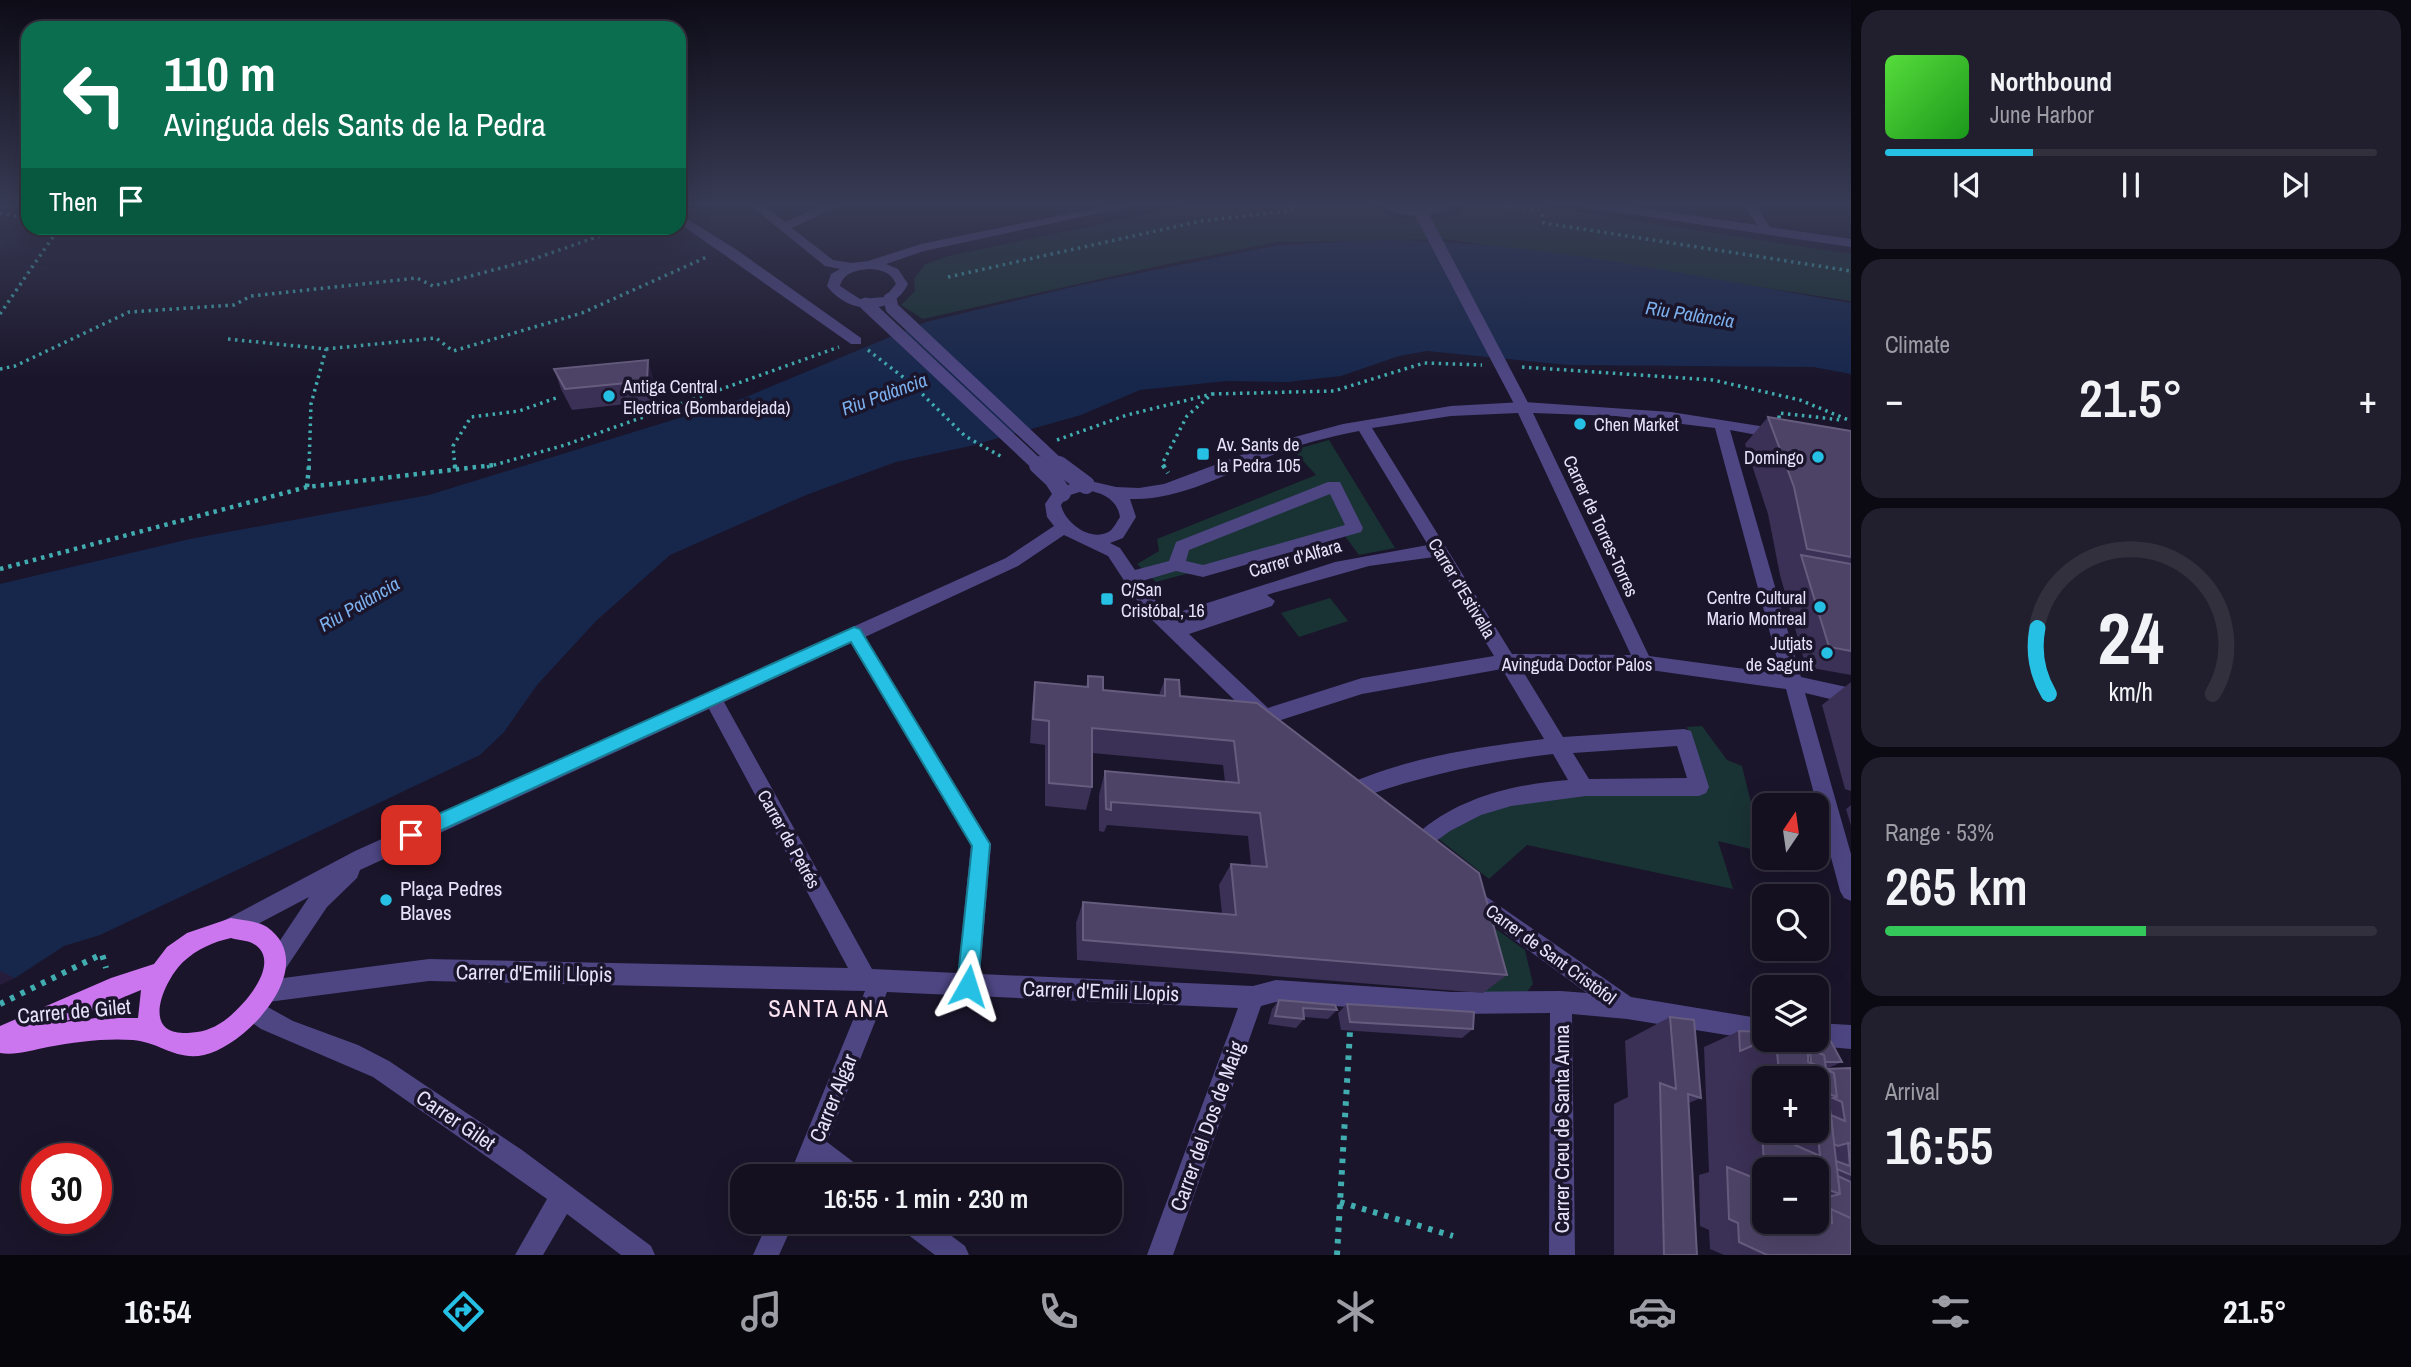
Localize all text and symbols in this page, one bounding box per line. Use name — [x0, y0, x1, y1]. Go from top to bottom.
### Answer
text: 110 m — [164, 40, 276, 106]
icon: left — [49, 49, 140, 140]
text: Northbound — [1990, 64, 2112, 99]
text: June Harbor — [1990, 99, 2094, 130]
text: Avinguda dels Sants de la Pedra — [164, 103, 546, 146]
icon: previous — [1948, 166, 1986, 204]
icon: pause — [2112, 166, 2150, 204]
icon: next — [2276, 166, 2314, 204]
icon: arrive — [112, 182, 150, 220]
text: Then — [49, 184, 98, 219]
water label: Riu Palància — [1644, 294, 1736, 334]
text: Climate — [1885, 329, 1950, 360]
text: 21.5° — [2079, 363, 2183, 433]
water label: Riu Palància — [838, 366, 931, 421]
place label: Antiga Central Electrica (Bombardejada) — [622, 374, 790, 420]
text: − — [1885, 374, 1903, 425]
text: + — [2359, 374, 2377, 425]
marker: Antiga Central Electrica (Bombardejada) — [601, 388, 617, 404]
place label: Chen Market — [1594, 412, 1679, 437]
marker: Chen Market — [1572, 416, 1588, 432]
place label: Av. Sants de la Pedra 105 — [1216, 432, 1301, 478]
place label: Domingo — [1744, 445, 1804, 470]
marker: Av. Sants de la Pedra 105 — [1195, 446, 1211, 462]
marker: Domingo — [1810, 449, 1826, 465]
street label: Carrer de Torres-Torres — [1557, 451, 1645, 601]
street label: Carrer d'Alfara — [1246, 533, 1344, 583]
street label: Carrer d'Estivella — [1422, 533, 1502, 643]
water label: Riu Palància — [314, 570, 404, 638]
place label: C/San Cristóbal, 16 — [1121, 577, 1205, 623]
place label: Centre Cultural Mario Montreal — [1707, 585, 1806, 631]
text: 24 — [2098, 589, 2164, 687]
marker: C/San Cristóbal, 16 — [1099, 591, 1115, 607]
marker: Centre Cultural Mario Montreal — [1812, 599, 1828, 615]
place label: Jutjats de Sagunt — [1746, 631, 1813, 677]
marker: Jutjats de Sagunt — [1819, 645, 1835, 661]
street label: Avinguda Doctor Palos — [1501, 652, 1652, 677]
text: km/h — [2109, 674, 2153, 708]
street label: Carrer de Petrés — [752, 785, 826, 893]
north arrow — [1752, 793, 1829, 870]
map controls — [1752, 793, 1829, 1234]
pin — [381, 805, 441, 865]
icon: arrive — [392, 816, 430, 854]
text: Range · 53% — [1885, 817, 1994, 848]
text: 265 km — [1885, 851, 2028, 921]
place label: Plaça Pedres Blaves — [400, 874, 502, 927]
button: search — [1752, 884, 1829, 961]
marker: Plaça Pedres Blaves — [378, 892, 394, 908]
street label: Carrer de Sant Cristòfol — [1481, 898, 1621, 1010]
position arrow — [931, 949, 1005, 1023]
street label: Carrer d'Emili Llopis — [456, 957, 612, 989]
street label: Carrer d'Emili Llopis — [1022, 974, 1180, 1008]
button: layers — [1752, 975, 1829, 1052]
street label: Carrer de Gilet — [16, 992, 132, 1030]
district label: SANTA ANA — [768, 993, 890, 1024]
street label: Carrer Creu de Santa Anna — [1547, 1024, 1576, 1233]
street label: Carrer del Dos de Maig — [1163, 1037, 1251, 1215]
street label: Carrer Algar — [802, 1049, 864, 1146]
button: + — [1752, 1066, 1829, 1143]
text: Arrival — [1885, 1076, 1940, 1107]
street label: Carrer Gilet — [411, 1083, 502, 1157]
text: 16:55 — [1885, 1110, 1993, 1180]
speed limit sign: 30 — [21, 1143, 112, 1234]
button: − — [1752, 1157, 1829, 1234]
text: 16:55 · 1 min · 230 m — [824, 1181, 1028, 1216]
icon: directions — [439, 1287, 488, 1336]
icon: music — [737, 1287, 786, 1336]
icon: phone — [1034, 1287, 1083, 1336]
icon: climate — [1331, 1287, 1380, 1336]
icon: car — [1628, 1287, 1677, 1336]
icon: filters — [1926, 1287, 1975, 1336]
text: 16:54 — [124, 1290, 191, 1333]
text: 21.5° — [2223, 1290, 2287, 1333]

